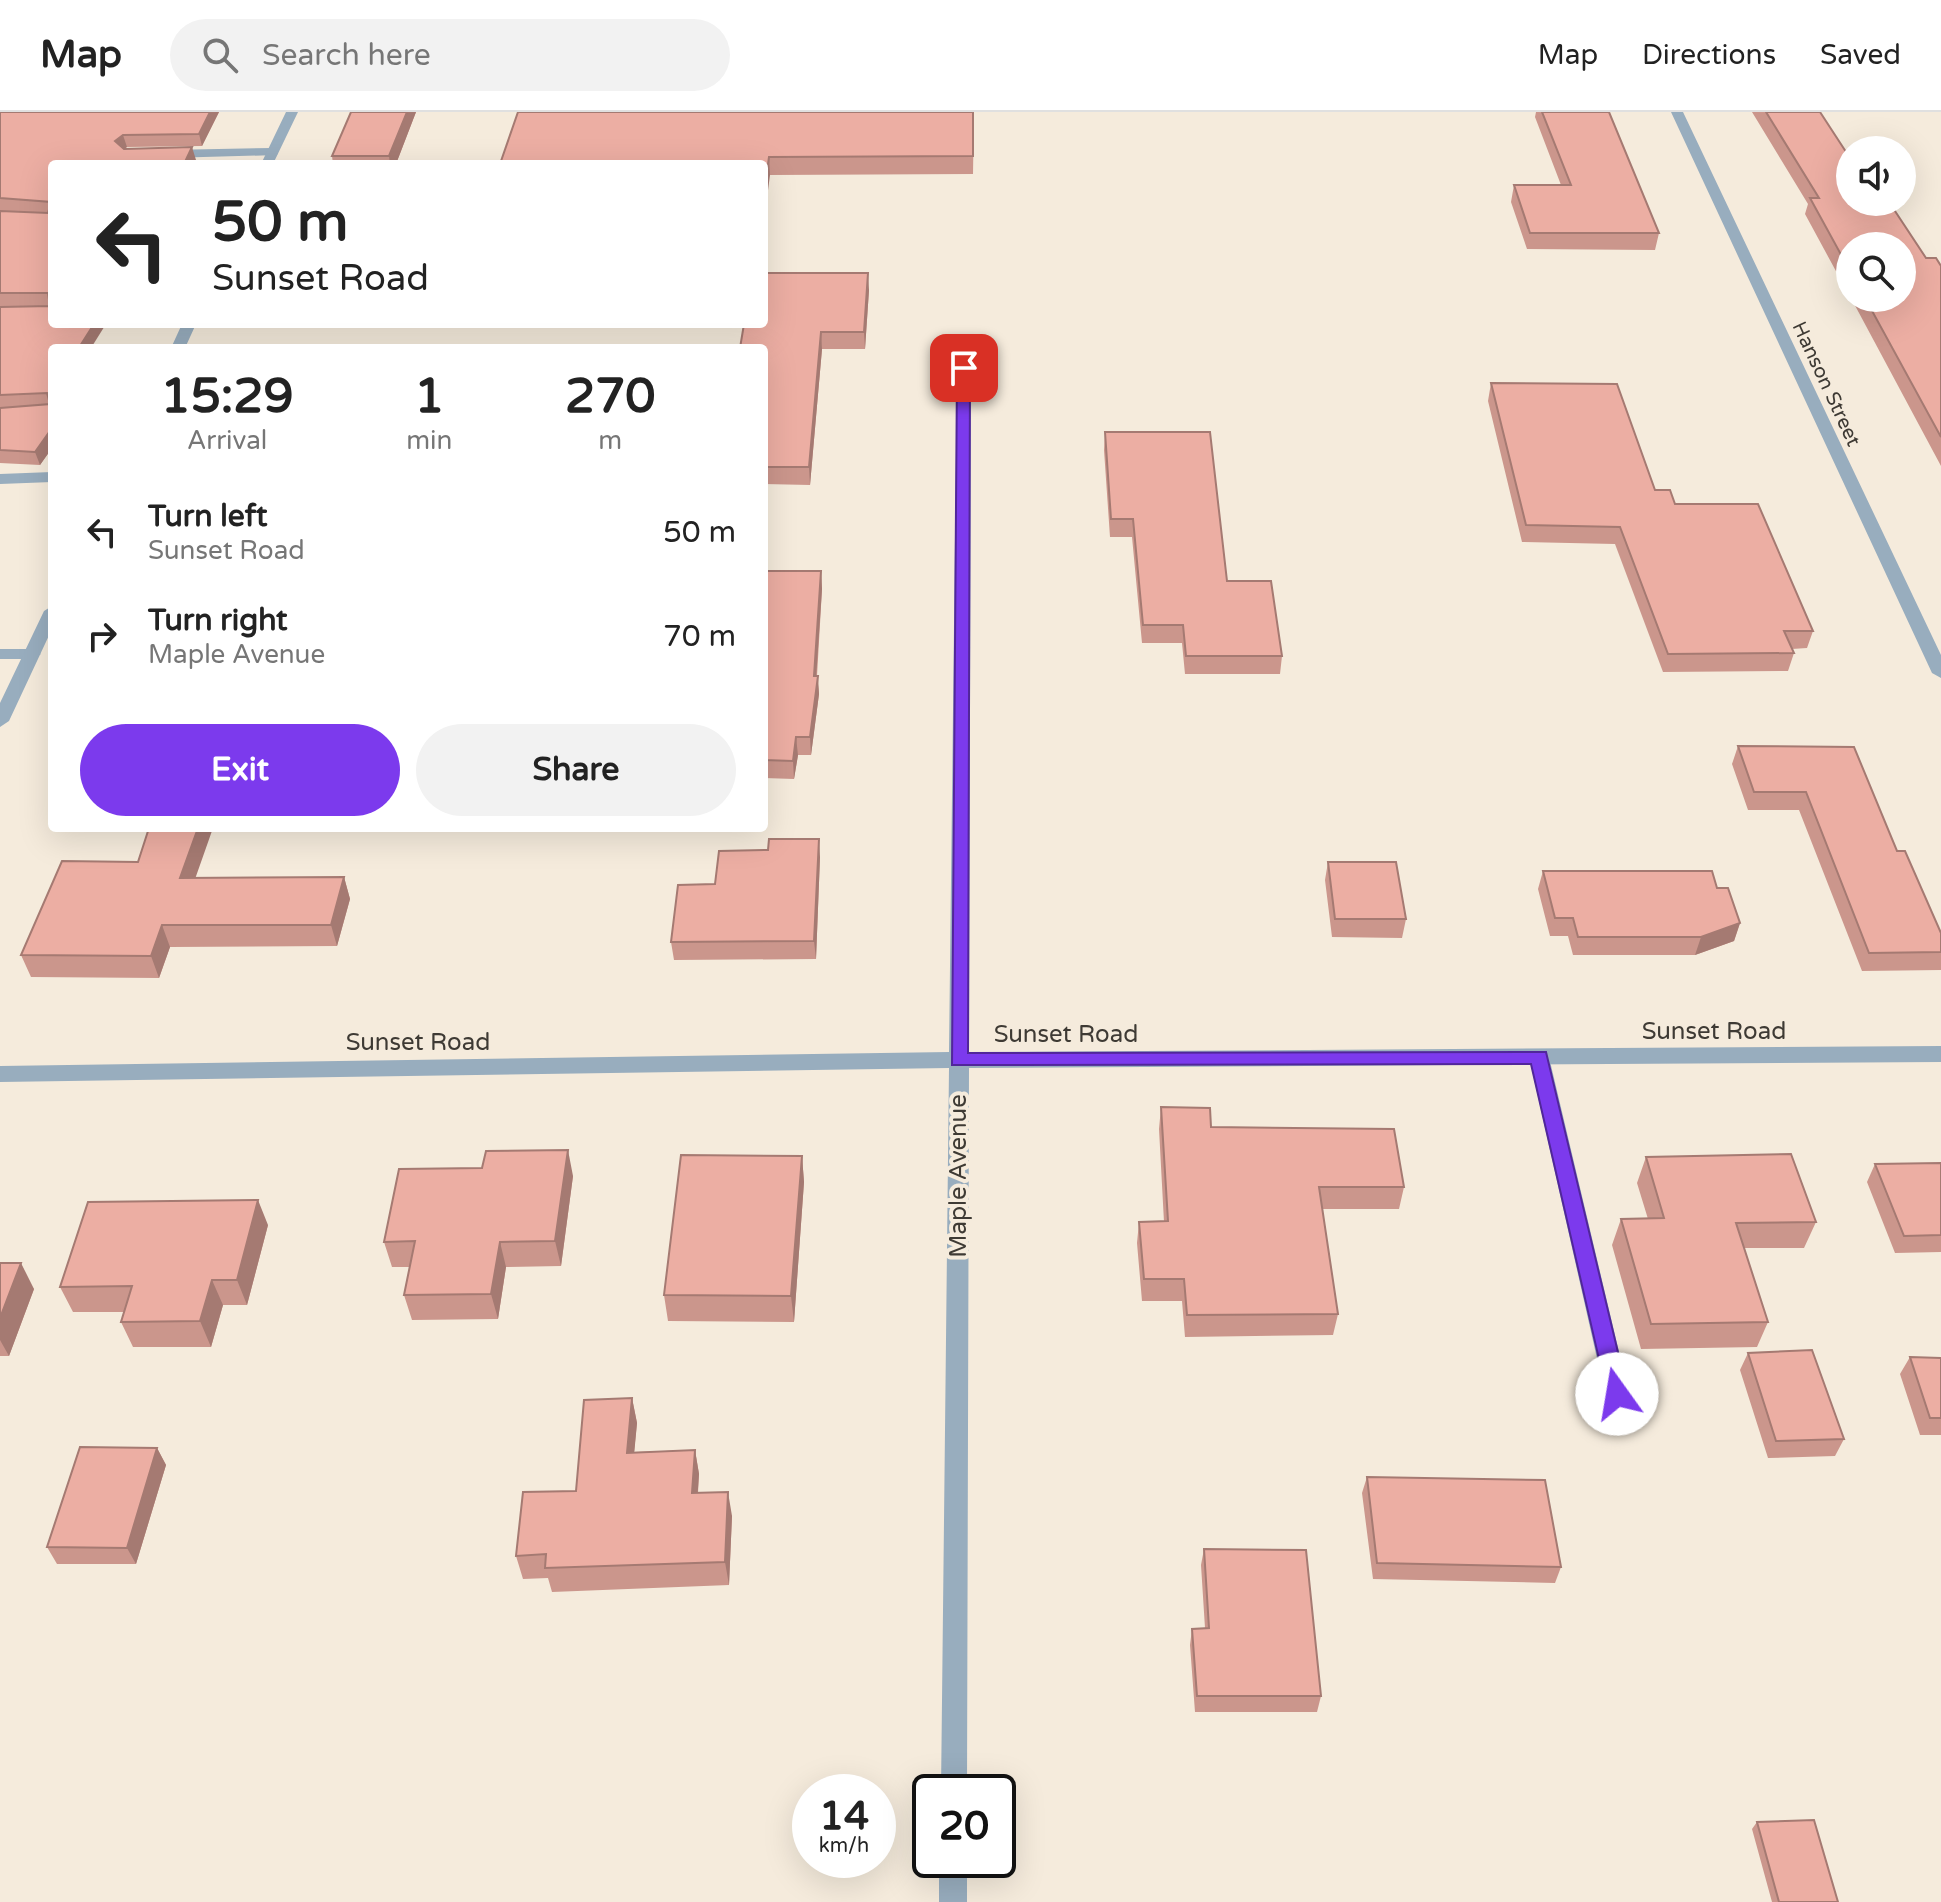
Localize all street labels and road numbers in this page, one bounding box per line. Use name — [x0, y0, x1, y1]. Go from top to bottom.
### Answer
street label: Hanson Street — [1787, 318, 1866, 450]
street label: Sunset Road — [1642, 1017, 1786, 1046]
street label: Sunset Road — [994, 1020, 1138, 1049]
street label: Sunset Road — [346, 1028, 490, 1057]
street label: Maple Avenue — [944, 1094, 973, 1258]

